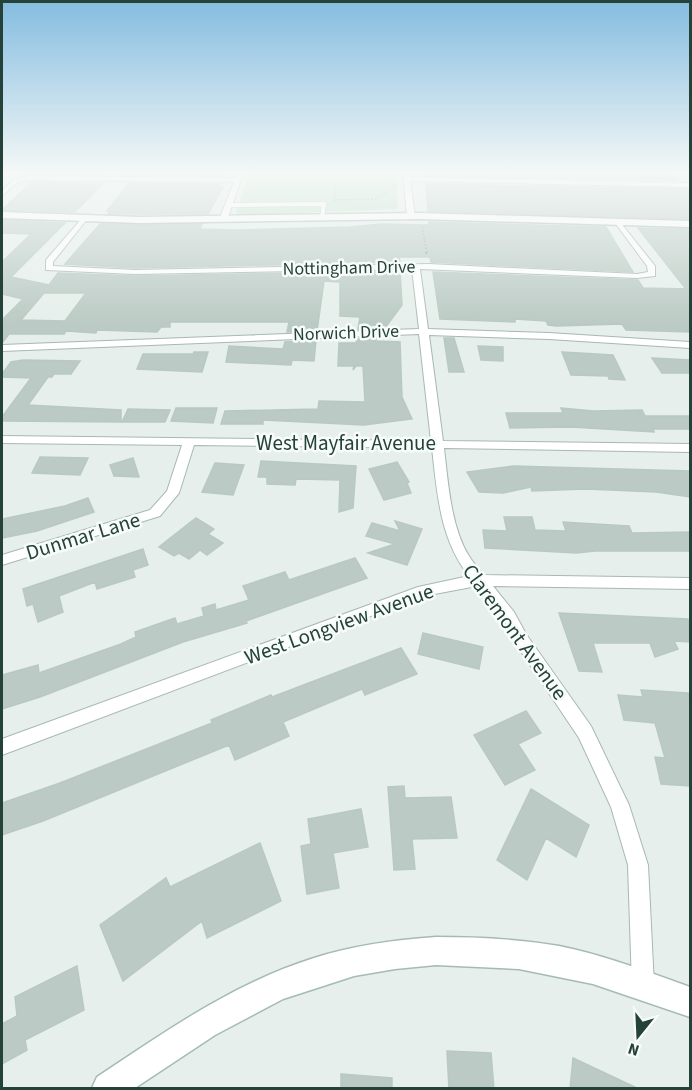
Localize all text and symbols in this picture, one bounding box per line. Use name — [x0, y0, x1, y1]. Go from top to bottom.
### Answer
street label: Nottingham Drive — [282, 254, 416, 282]
street label: Norwich Drive — [293, 319, 399, 347]
street label: West Mayfair Avenue — [256, 428, 436, 458]
street label: Dunmar Lane — [22, 504, 144, 568]
street label: Claremont Avenue — [455, 558, 575, 706]
street label: West Longview Avenue — [240, 576, 438, 672]
north arrow — [608, 1006, 668, 1066]
text: N — [625, 1037, 642, 1061]

